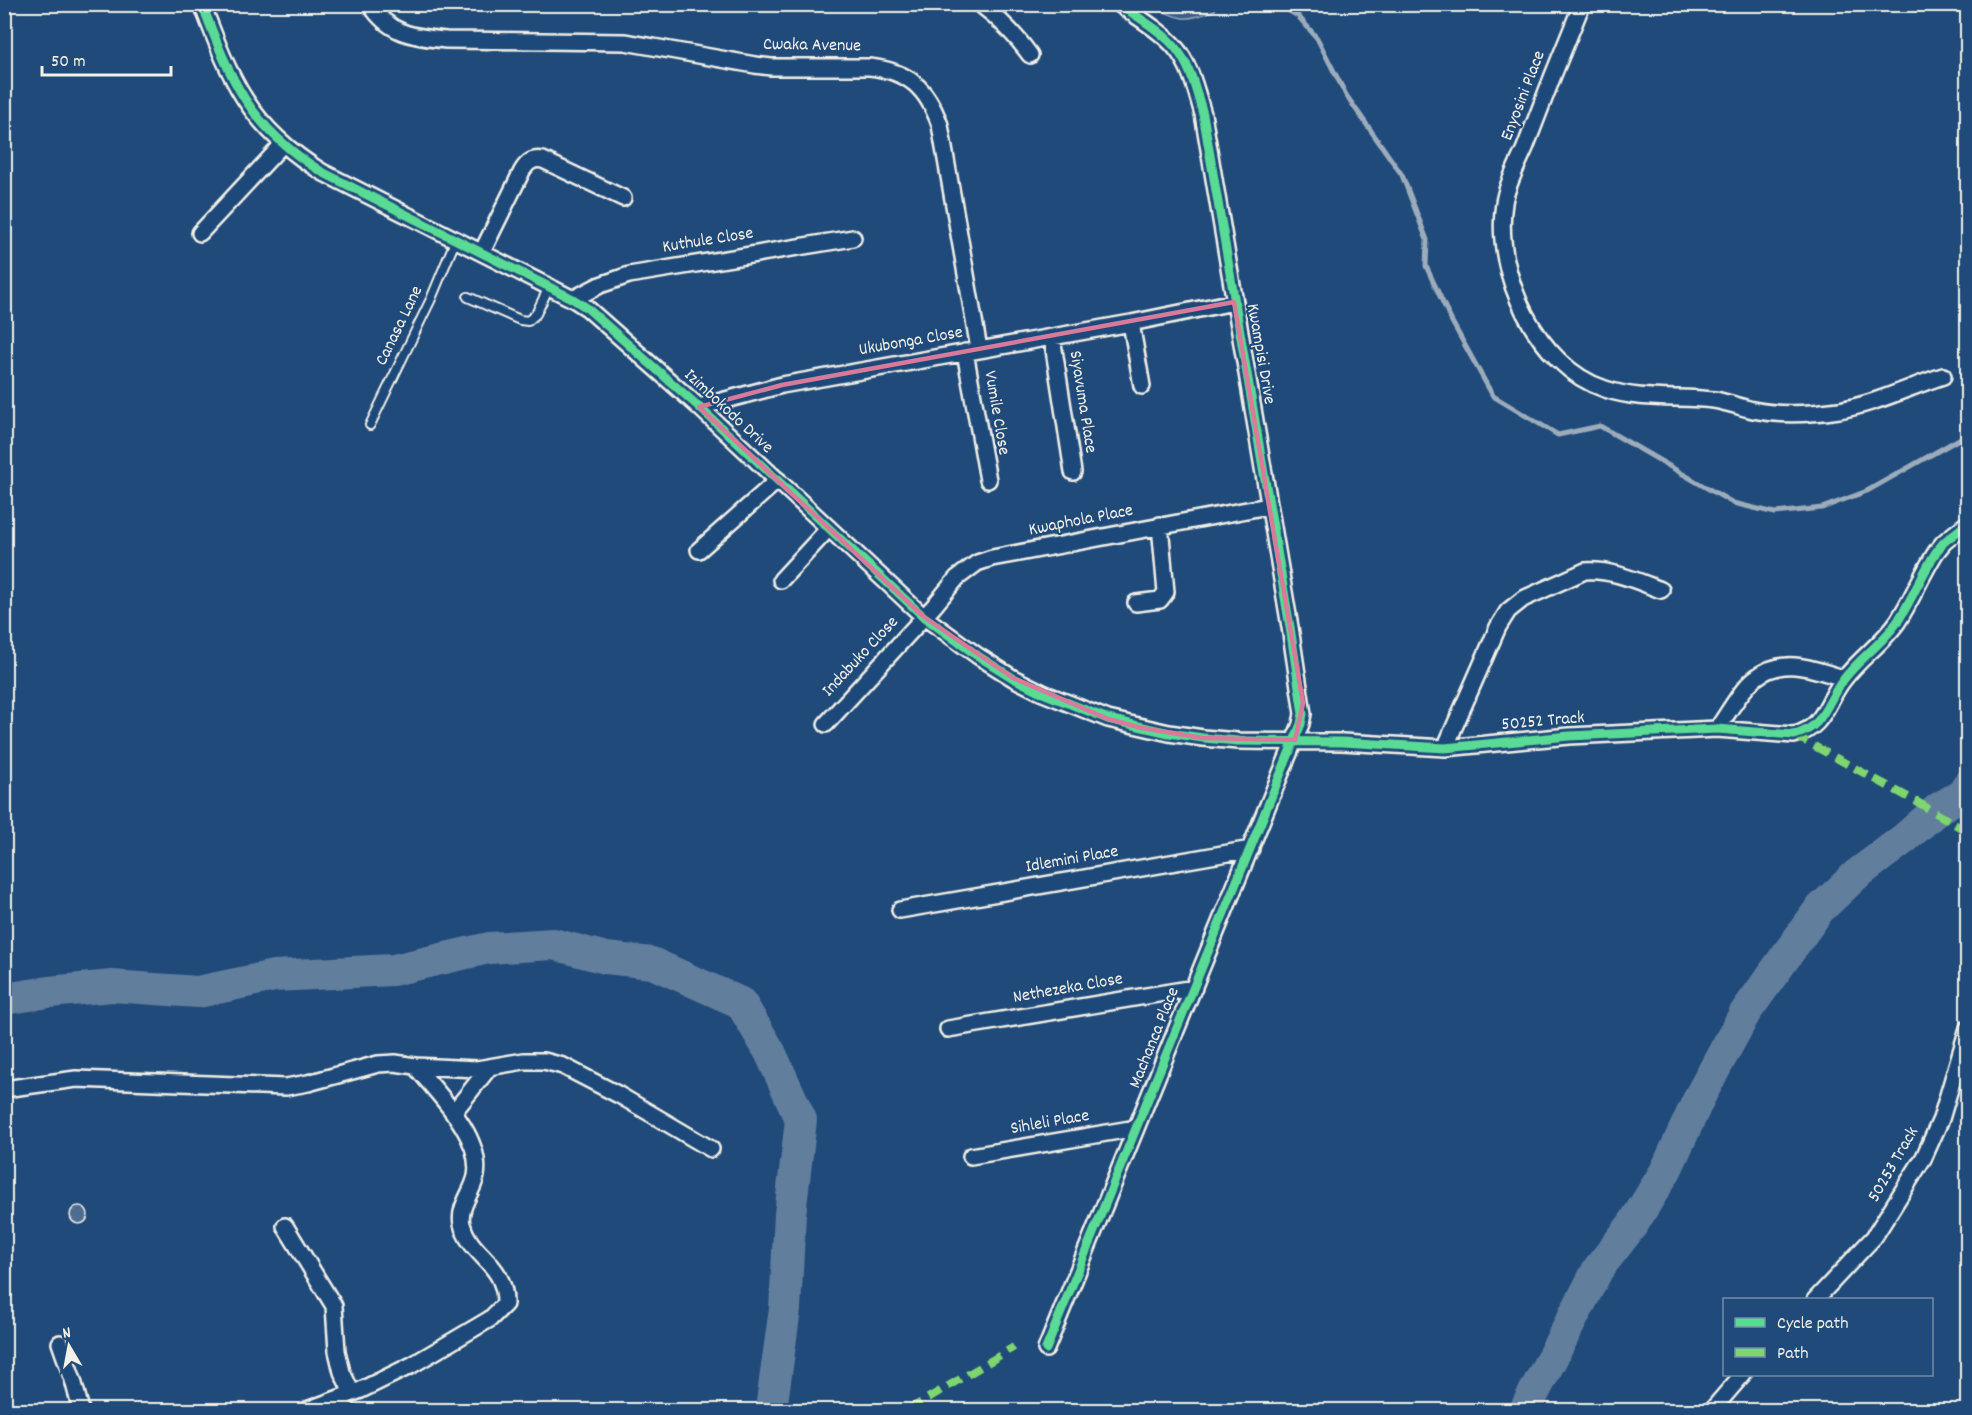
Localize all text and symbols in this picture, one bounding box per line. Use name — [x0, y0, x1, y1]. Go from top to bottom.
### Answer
street label: Cwaka Avenue — [763, 33, 861, 59]
scale bar — [42, 39, 171, 77]
street label: Enyosini Place — [1495, 47, 1553, 145]
text: 50 m — [51, 50, 86, 75]
street label: Kuthule Close — [661, 221, 755, 261]
street label: Canasa Lane — [370, 282, 430, 370]
street label: Kwampisi Drive — [1239, 302, 1281, 406]
street label: Ukubonga Close — [857, 321, 965, 363]
street label: Siyavuma Place — [1062, 349, 1102, 455]
street label: Izimbokodo Drive — [678, 364, 778, 460]
street label: Vumile Close — [976, 369, 1016, 457]
street label: Kwaphola Place — [1027, 499, 1135, 543]
street label: Indabuko Close — [817, 611, 905, 703]
street label: 50252 Track — [1500, 706, 1586, 738]
street label: Idlemini Place — [1024, 840, 1120, 880]
street label: Nethezeka Close — [1011, 967, 1125, 1011]
street label: Machanca Place — [1123, 984, 1187, 1092]
street label: Sihleli Place — [1009, 1104, 1091, 1142]
street label: 50253 Track — [1862, 1123, 1926, 1207]
legend — [1723, 1298, 1933, 1376]
text: Cycle path — [1777, 1312, 1848, 1337]
north arrow — [39, 1316, 99, 1376]
text: N — [61, 1322, 73, 1346]
text: Path — [1777, 1342, 1809, 1367]

